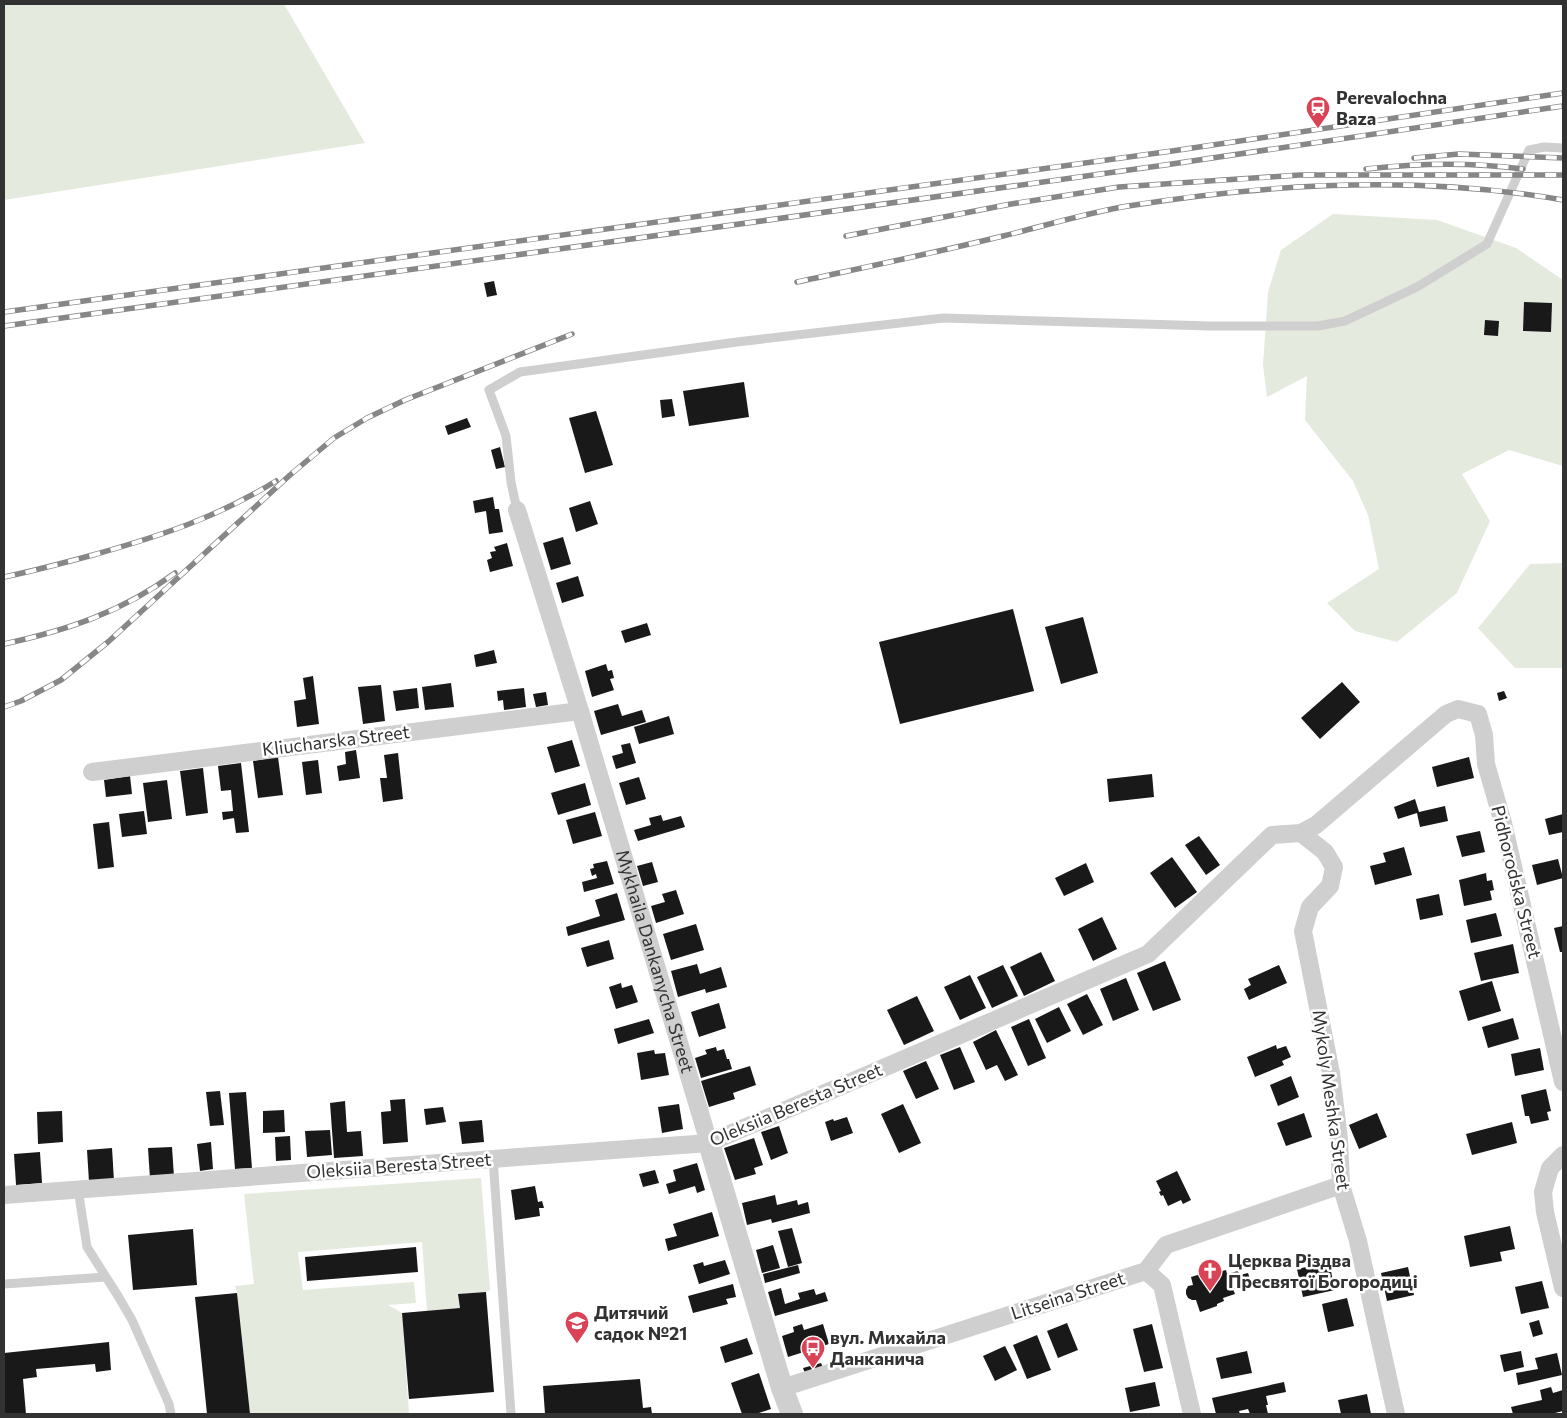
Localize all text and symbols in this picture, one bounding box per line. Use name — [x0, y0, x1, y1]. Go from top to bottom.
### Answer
place label: Perevalochna Baza — [1336, 86, 1447, 129]
station icon: Perevalochna Baza — [1305, 95, 1331, 129]
street label: Kliucharska Street — [261, 720, 411, 760]
street label: Pidhorodska Street — [1487, 803, 1547, 961]
street label: Mykhaila Dankanycha Street — [612, 847, 699, 1075]
street label: Mykoly Meshka Street — [1308, 1008, 1356, 1192]
street label: Oleksiia Beresta Street — [706, 1058, 885, 1150]
street label: Oleksiia Beresta Street — [306, 1148, 492, 1182]
place label: Церква Різдва Пресвятої Богородиці — [1228, 1249, 1418, 1292]
church icon: Церква Різдва Пресвятої Богородиці — [1197, 1258, 1223, 1292]
street label: Litseina Street — [1008, 1266, 1128, 1324]
place label: Дитячий садок №21 — [594, 1301, 687, 1344]
school or university icon: Дитячий садок №21 — [564, 1310, 590, 1344]
place label: вул. Михайла Данканича — [830, 1326, 946, 1369]
bus stop icon: вул. Михайла Данканича — [800, 1335, 826, 1369]

